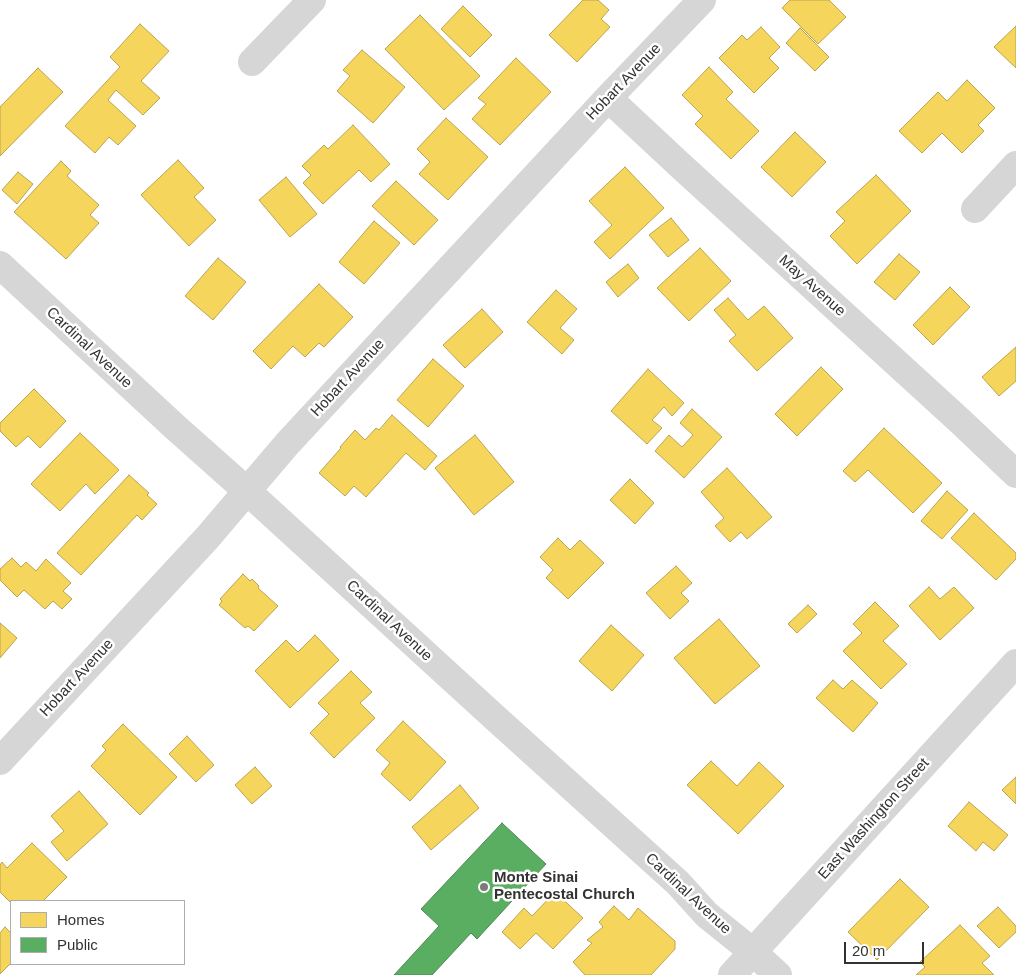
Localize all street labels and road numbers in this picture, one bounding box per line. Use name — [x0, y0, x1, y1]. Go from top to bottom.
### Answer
street label: Hobart Avenue — [583, 40, 665, 124]
street label: May Avenue — [775, 252, 849, 320]
street label: Cardinal Avenue — [42, 304, 136, 392]
street label: Hobart Avenue — [307, 335, 389, 421]
street label: Cardinal Avenue — [342, 577, 436, 665]
street label: Hobart Avenue — [36, 635, 118, 721]
street label: East Washington Street — [815, 755, 933, 883]
street label: Cardinal Avenue — [641, 850, 735, 938]

